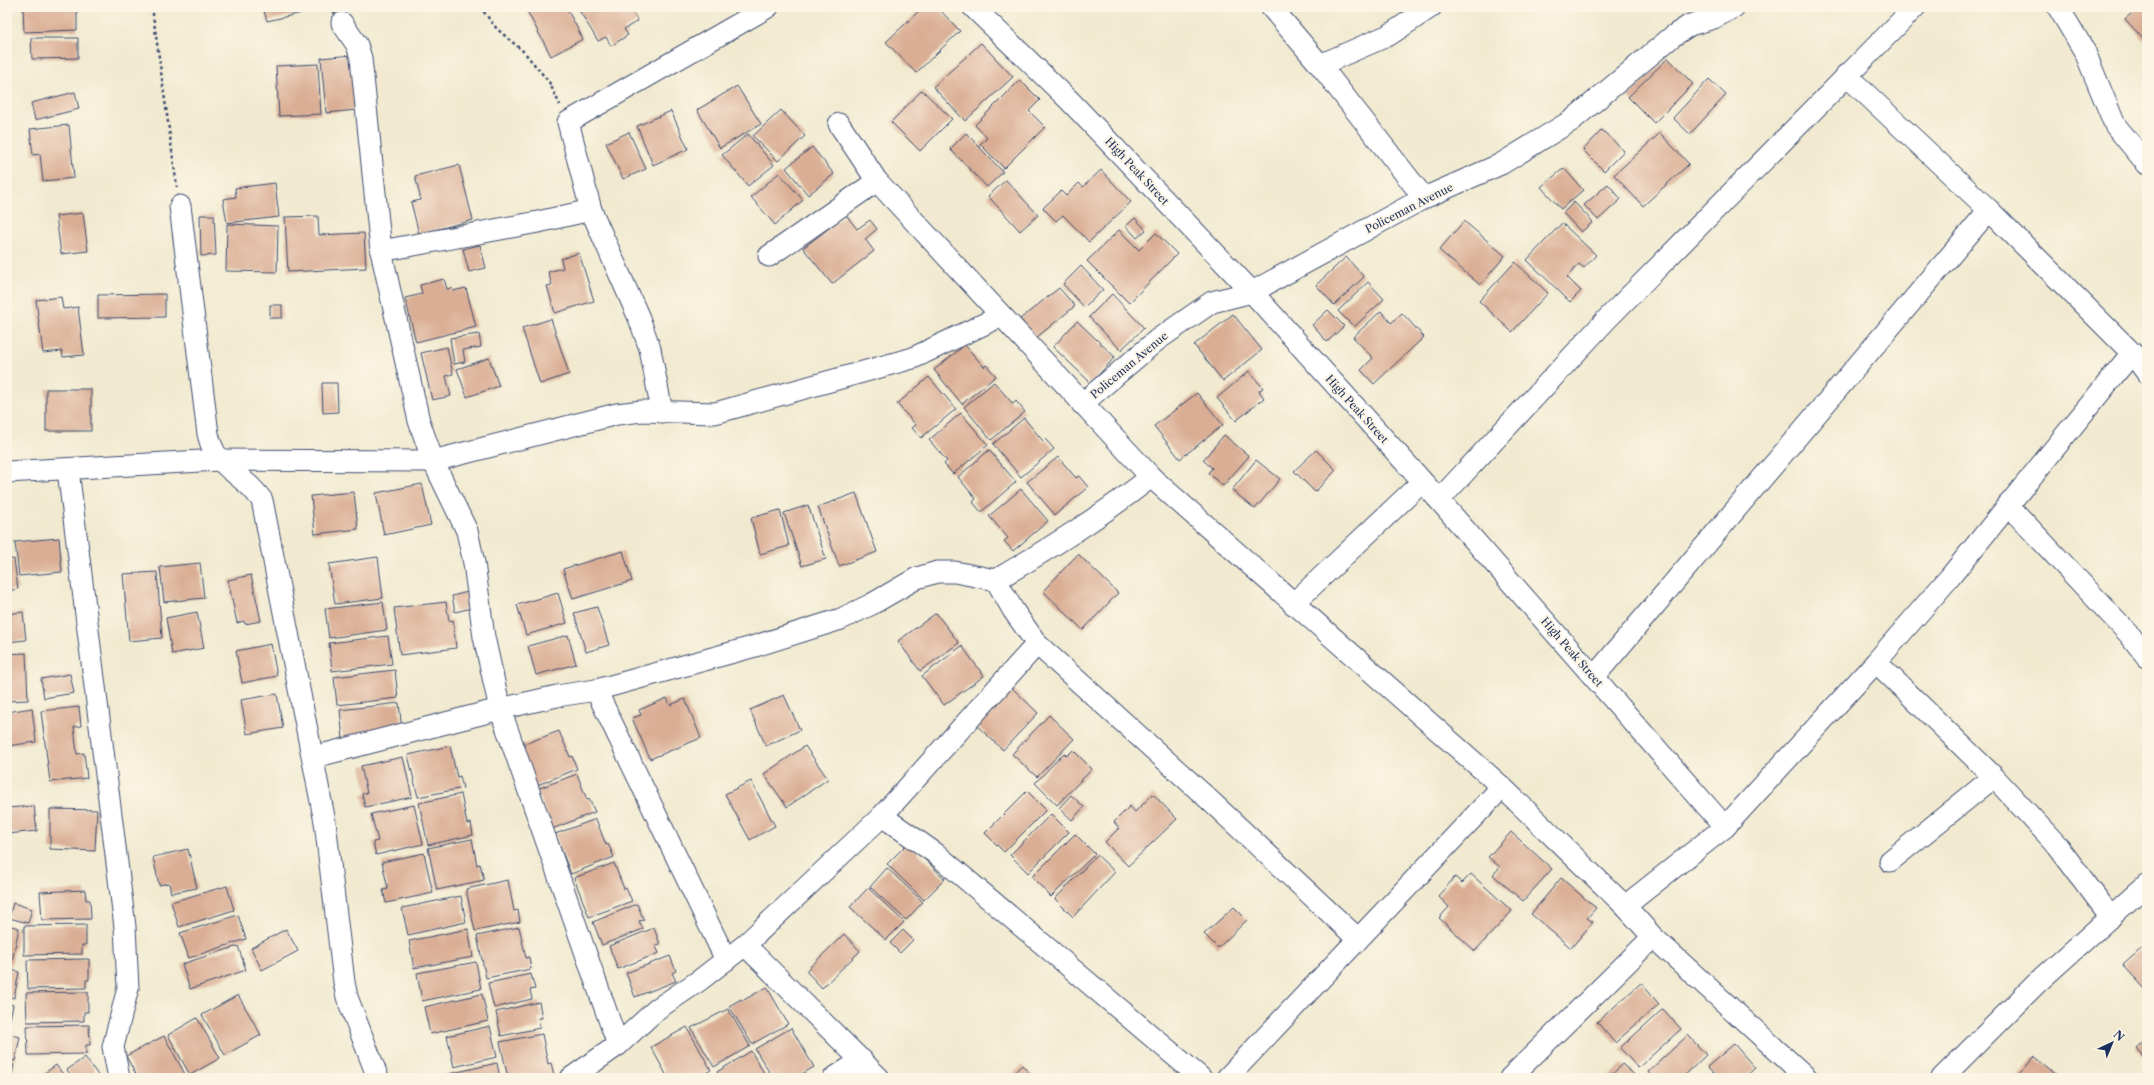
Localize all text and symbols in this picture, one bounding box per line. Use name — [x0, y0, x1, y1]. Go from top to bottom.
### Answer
street label: High Peak Street — [1102, 134, 1172, 208]
street label: Policeman Avenue — [1363, 180, 1455, 236]
street label: Policeman Avenue — [1087, 329, 1171, 401]
street label: High Peak Street — [1322, 372, 1392, 446]
street label: High Peak Street — [1538, 614, 1606, 690]
north arrow — [2092, 1023, 2132, 1063]
text: N — [2111, 1027, 2128, 1044]

